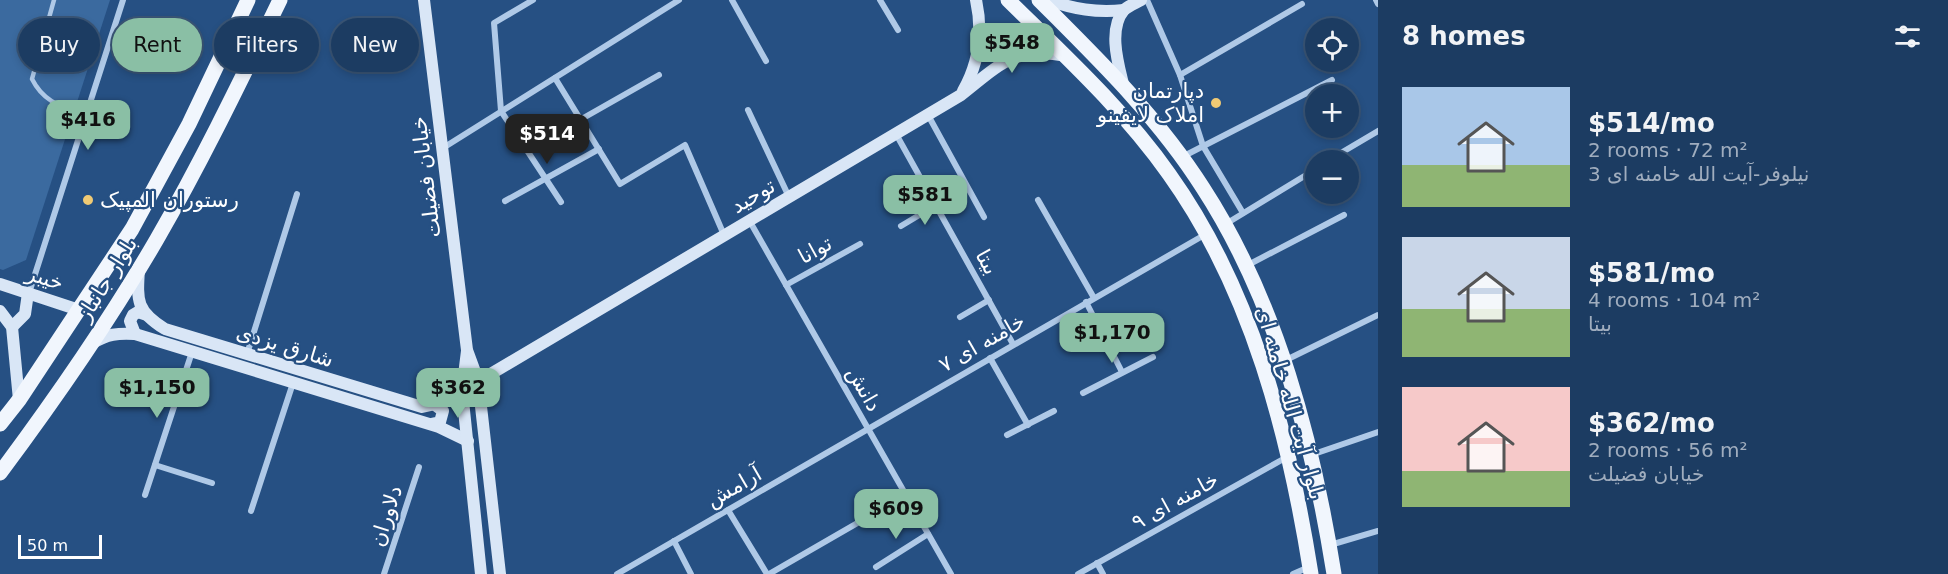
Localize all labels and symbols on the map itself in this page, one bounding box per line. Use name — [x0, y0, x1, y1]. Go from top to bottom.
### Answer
pin: $548 — [976, 23, 1048, 74]
place label: دپارتمان املاک لایفینو — [1096, 79, 1204, 127]
marker: دپارتمان املاک لایفینو — [1209, 96, 1223, 110]
pin: $416 — [52, 100, 124, 151]
pin: $514 — [511, 114, 583, 165]
street label: خیابان فضیلت — [407, 115, 445, 239]
street label: توحید — [727, 174, 779, 218]
pin: $581 — [889, 175, 961, 226]
place label: رستوران المپیک — [100, 188, 239, 212]
marker: رستوران المپیک — [81, 193, 95, 207]
street label: توانا — [794, 231, 836, 269]
street label: بلوار جانباز — [71, 233, 142, 326]
street label: بیتا — [970, 245, 1004, 279]
street label: خیبر — [23, 261, 66, 295]
street label: بلوار آیت الله خامنه ای — [1251, 304, 1330, 502]
street label: خامنه ای ۷ — [935, 309, 1029, 377]
pin: $1,170 — [1063, 313, 1161, 364]
street label: شارق یزدی — [234, 320, 336, 372]
street label: دانش — [842, 362, 886, 416]
pin: $1,150 — [108, 368, 206, 419]
pin: $362 — [422, 368, 494, 419]
street label: آرامش — [702, 460, 767, 512]
street label: خامنه ای ۹ — [1128, 467, 1222, 535]
street label: دلاوران — [365, 482, 407, 550]
pin: $609 — [860, 489, 932, 540]
scale bar — [18, 532, 102, 560]

